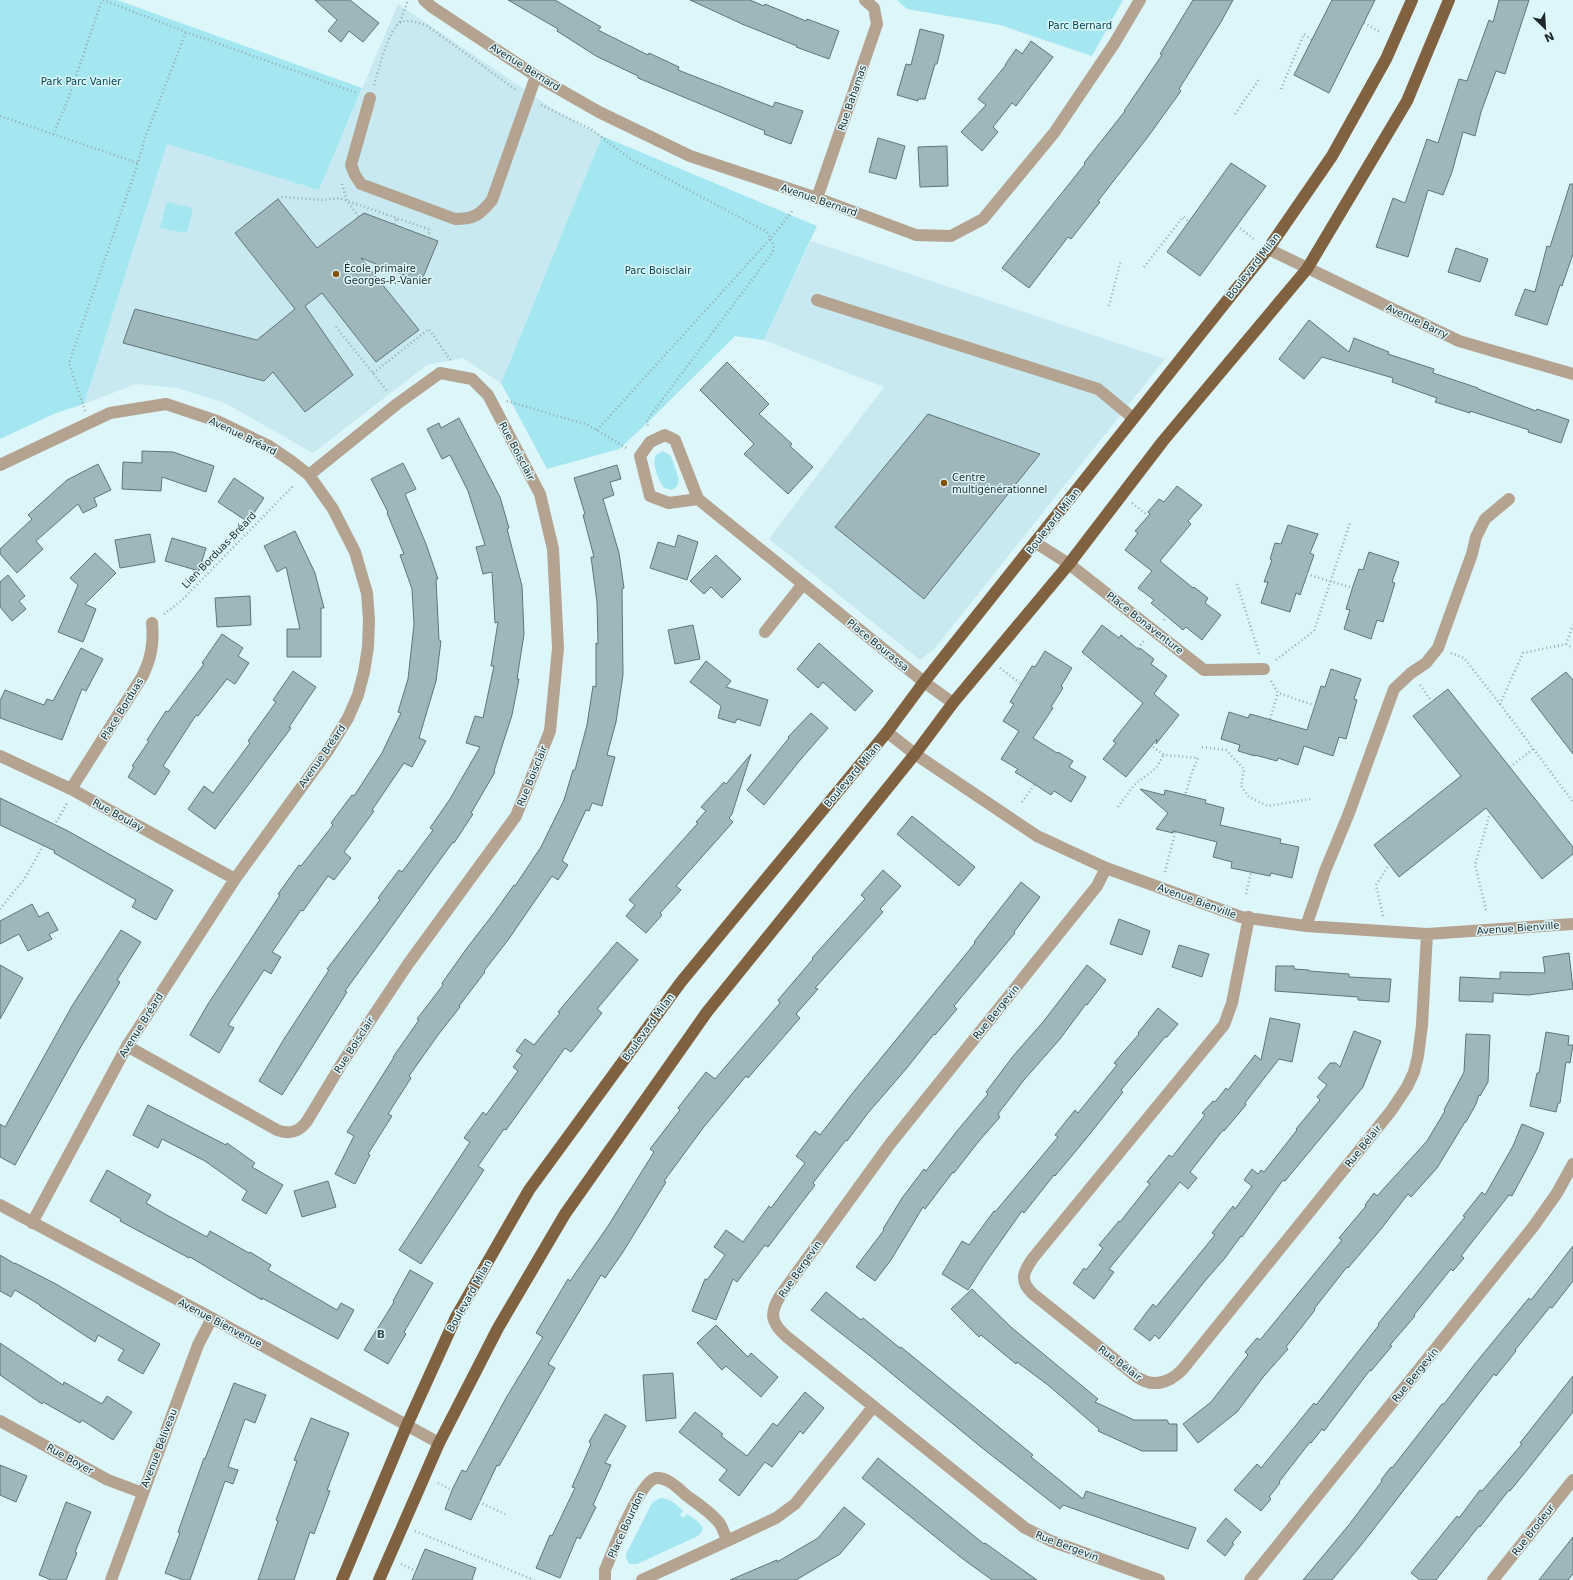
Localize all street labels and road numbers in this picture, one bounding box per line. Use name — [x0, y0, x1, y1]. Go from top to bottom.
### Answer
street label: Avenue Bernard — [488, 41, 562, 93]
street label: Rue Bahamas — [836, 64, 868, 132]
street label: Avenue Bernard — [779, 182, 859, 218]
street label: Boulevard Milan — [1224, 231, 1282, 301]
street label: Avenue Barry — [1384, 302, 1450, 340]
street label: Avenue Bréard — [207, 415, 279, 457]
street label: Rue Boisclair — [497, 420, 537, 483]
street label: Boulevard Milan — [1024, 486, 1082, 556]
street label: Lien Borduas-Bréard — [180, 510, 258, 590]
street label: Place Bonaventure — [1105, 590, 1185, 656]
street label: Place Bourassa — [845, 617, 911, 673]
street label: Place Borduas — [99, 676, 145, 742]
street label: Avenue Bréard — [296, 723, 348, 789]
street label: Boulevard Milan — [822, 741, 882, 809]
street label: Rue Boisclair — [515, 743, 549, 808]
street label: Rue Boulay — [91, 797, 145, 833]
street label: Avenue Bienville — [1156, 882, 1238, 920]
street label: Avenue Bienville — [1476, 920, 1560, 936]
street label: Rue Bergevin — [971, 983, 1021, 1041]
street label: Avenue Bréard — [117, 991, 165, 1059]
street label: Boulevard Milan — [620, 991, 676, 1063]
street label: Rue Boisclair — [332, 1014, 377, 1075]
street label: Rue Bélair — [1343, 1122, 1384, 1169]
street label: Rue Bergevin — [776, 1239, 824, 1299]
street label: Boulevard Milan — [445, 1258, 493, 1334]
street label: Avenue Bienvenue — [176, 1296, 264, 1350]
street label: Rue Bélair — [1096, 1343, 1144, 1383]
street label: Rue Bergevin — [1390, 1346, 1440, 1404]
street label: Avenue Béliveau — [139, 1407, 179, 1489]
street label: Rue Boyer — [45, 1442, 96, 1477]
street label: Place Bourdon — [606, 1490, 646, 1560]
street label: Rue Brodeur — [1510, 1501, 1557, 1558]
street label: Rue Bergevin — [1034, 1529, 1100, 1563]

